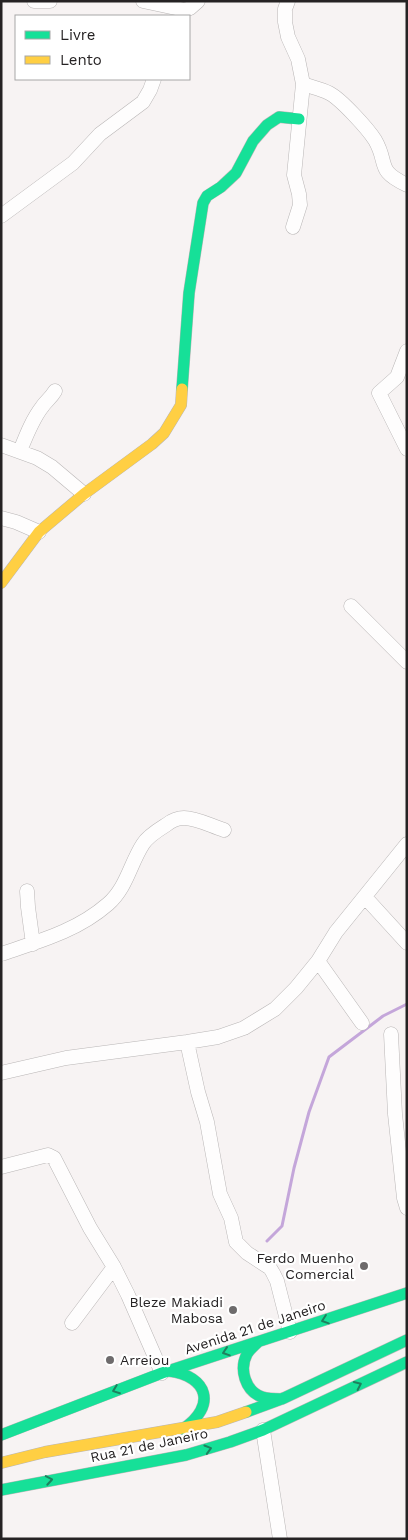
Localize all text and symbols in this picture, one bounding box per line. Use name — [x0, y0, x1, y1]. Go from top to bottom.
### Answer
legend — [15, 15, 190, 80]
text: Livre — [60, 26, 95, 44]
text: Lento — [60, 51, 102, 69]
place label: Ferdo Muenho Comercial — [256, 1250, 355, 1282]
marker: Ferdo Muenho Comercial — [358, 1260, 370, 1272]
place label: Bleze Makiadi Mabosa — [129, 1294, 223, 1326]
street label: Avenida 21 de Janeiro — [182, 1297, 328, 1357]
marker: Bleze Makiadi Mabosa — [227, 1304, 239, 1316]
one-way arrow — [322, 1314, 330, 1324]
one-way arrow — [223, 1346, 231, 1356]
place label: Arreiou — [120, 1352, 169, 1368]
marker: Arreiou — [104, 1354, 116, 1366]
one-way arrow — [353, 1381, 362, 1391]
one-way arrow — [112, 1384, 121, 1395]
street label: Rua 21 de Janeiro — [89, 1425, 209, 1465]
one-way arrow — [204, 1444, 212, 1454]
one-way arrow — [45, 1475, 53, 1485]

